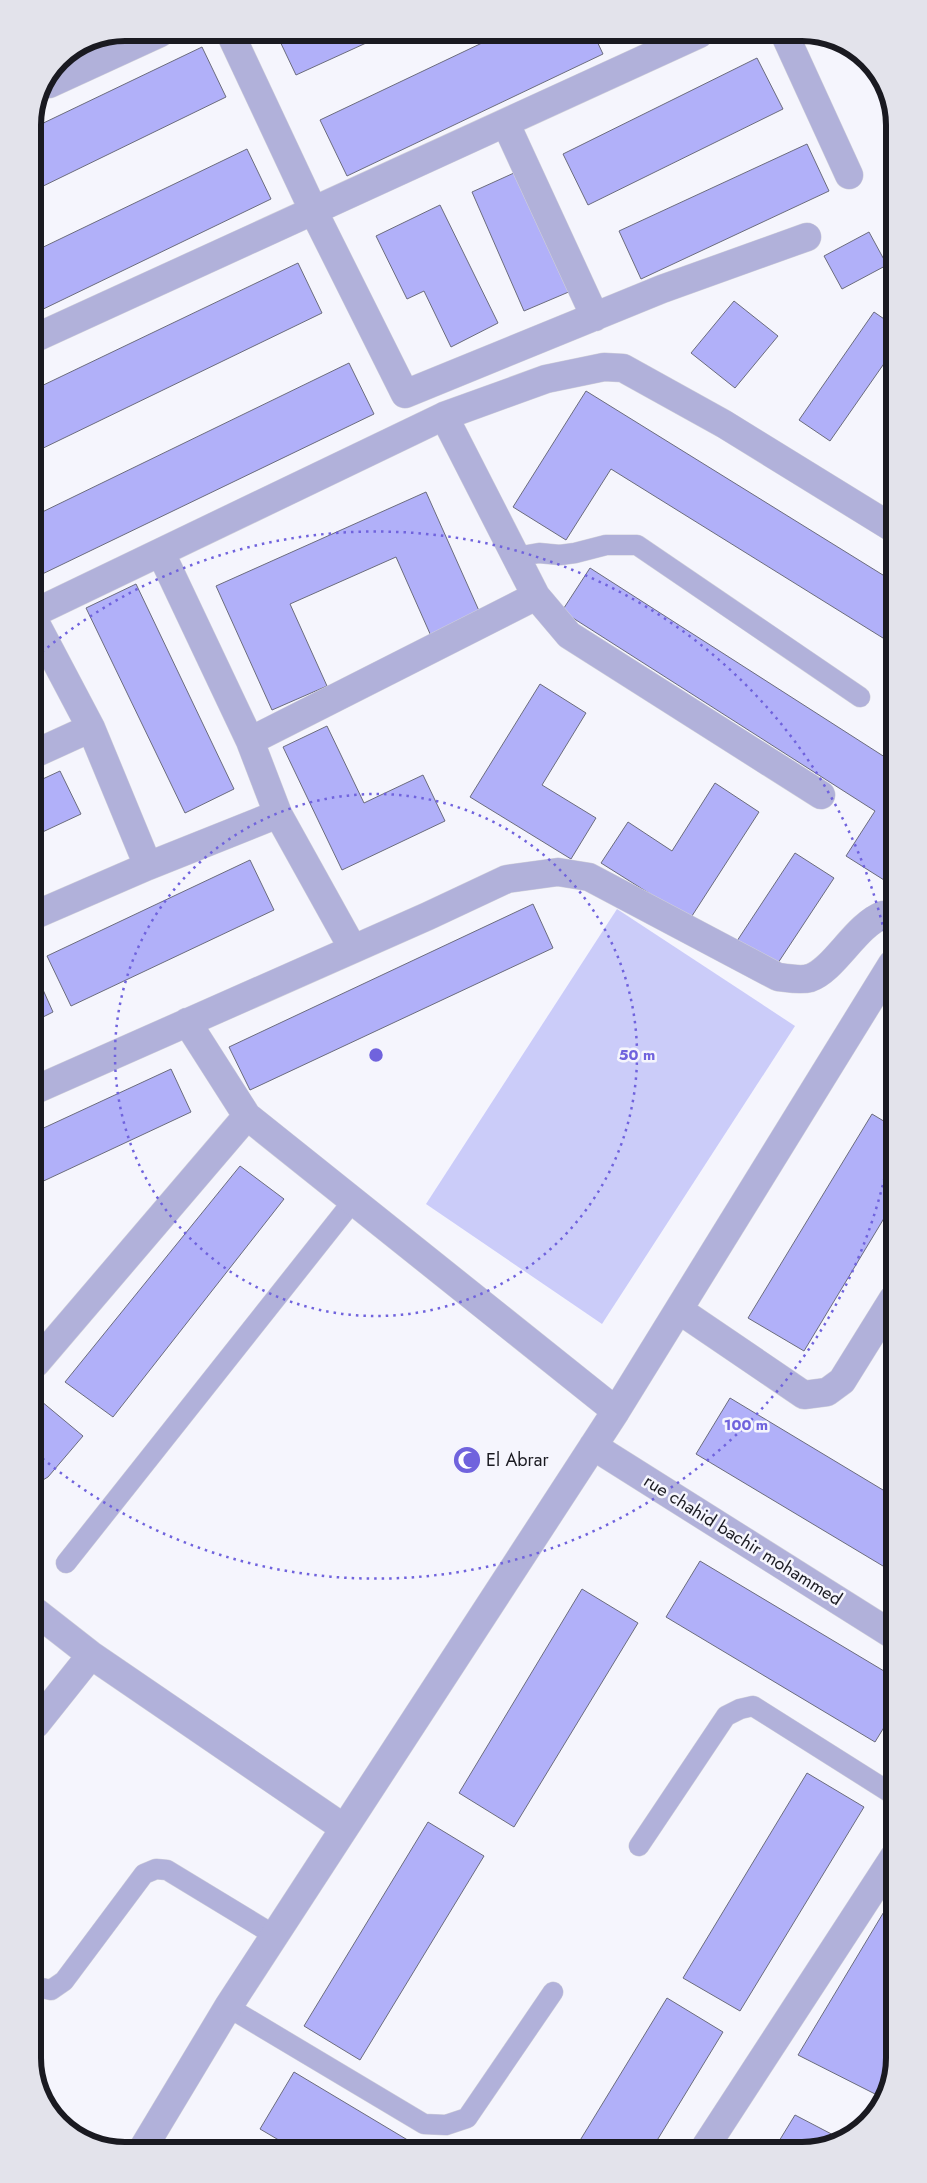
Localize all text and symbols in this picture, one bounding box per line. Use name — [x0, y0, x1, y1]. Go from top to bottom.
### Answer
text: 50 m — [619, 1044, 655, 1066]
centre of rings — [367, 1046, 385, 1064]
text: 100 m — [724, 1414, 768, 1436]
mosque icon: El Abrar — [452, 1445, 482, 1475]
place label: El Abrar — [486, 1447, 549, 1473]
street label: rue chahid bachir mohammed — [639, 1468, 847, 1612]

